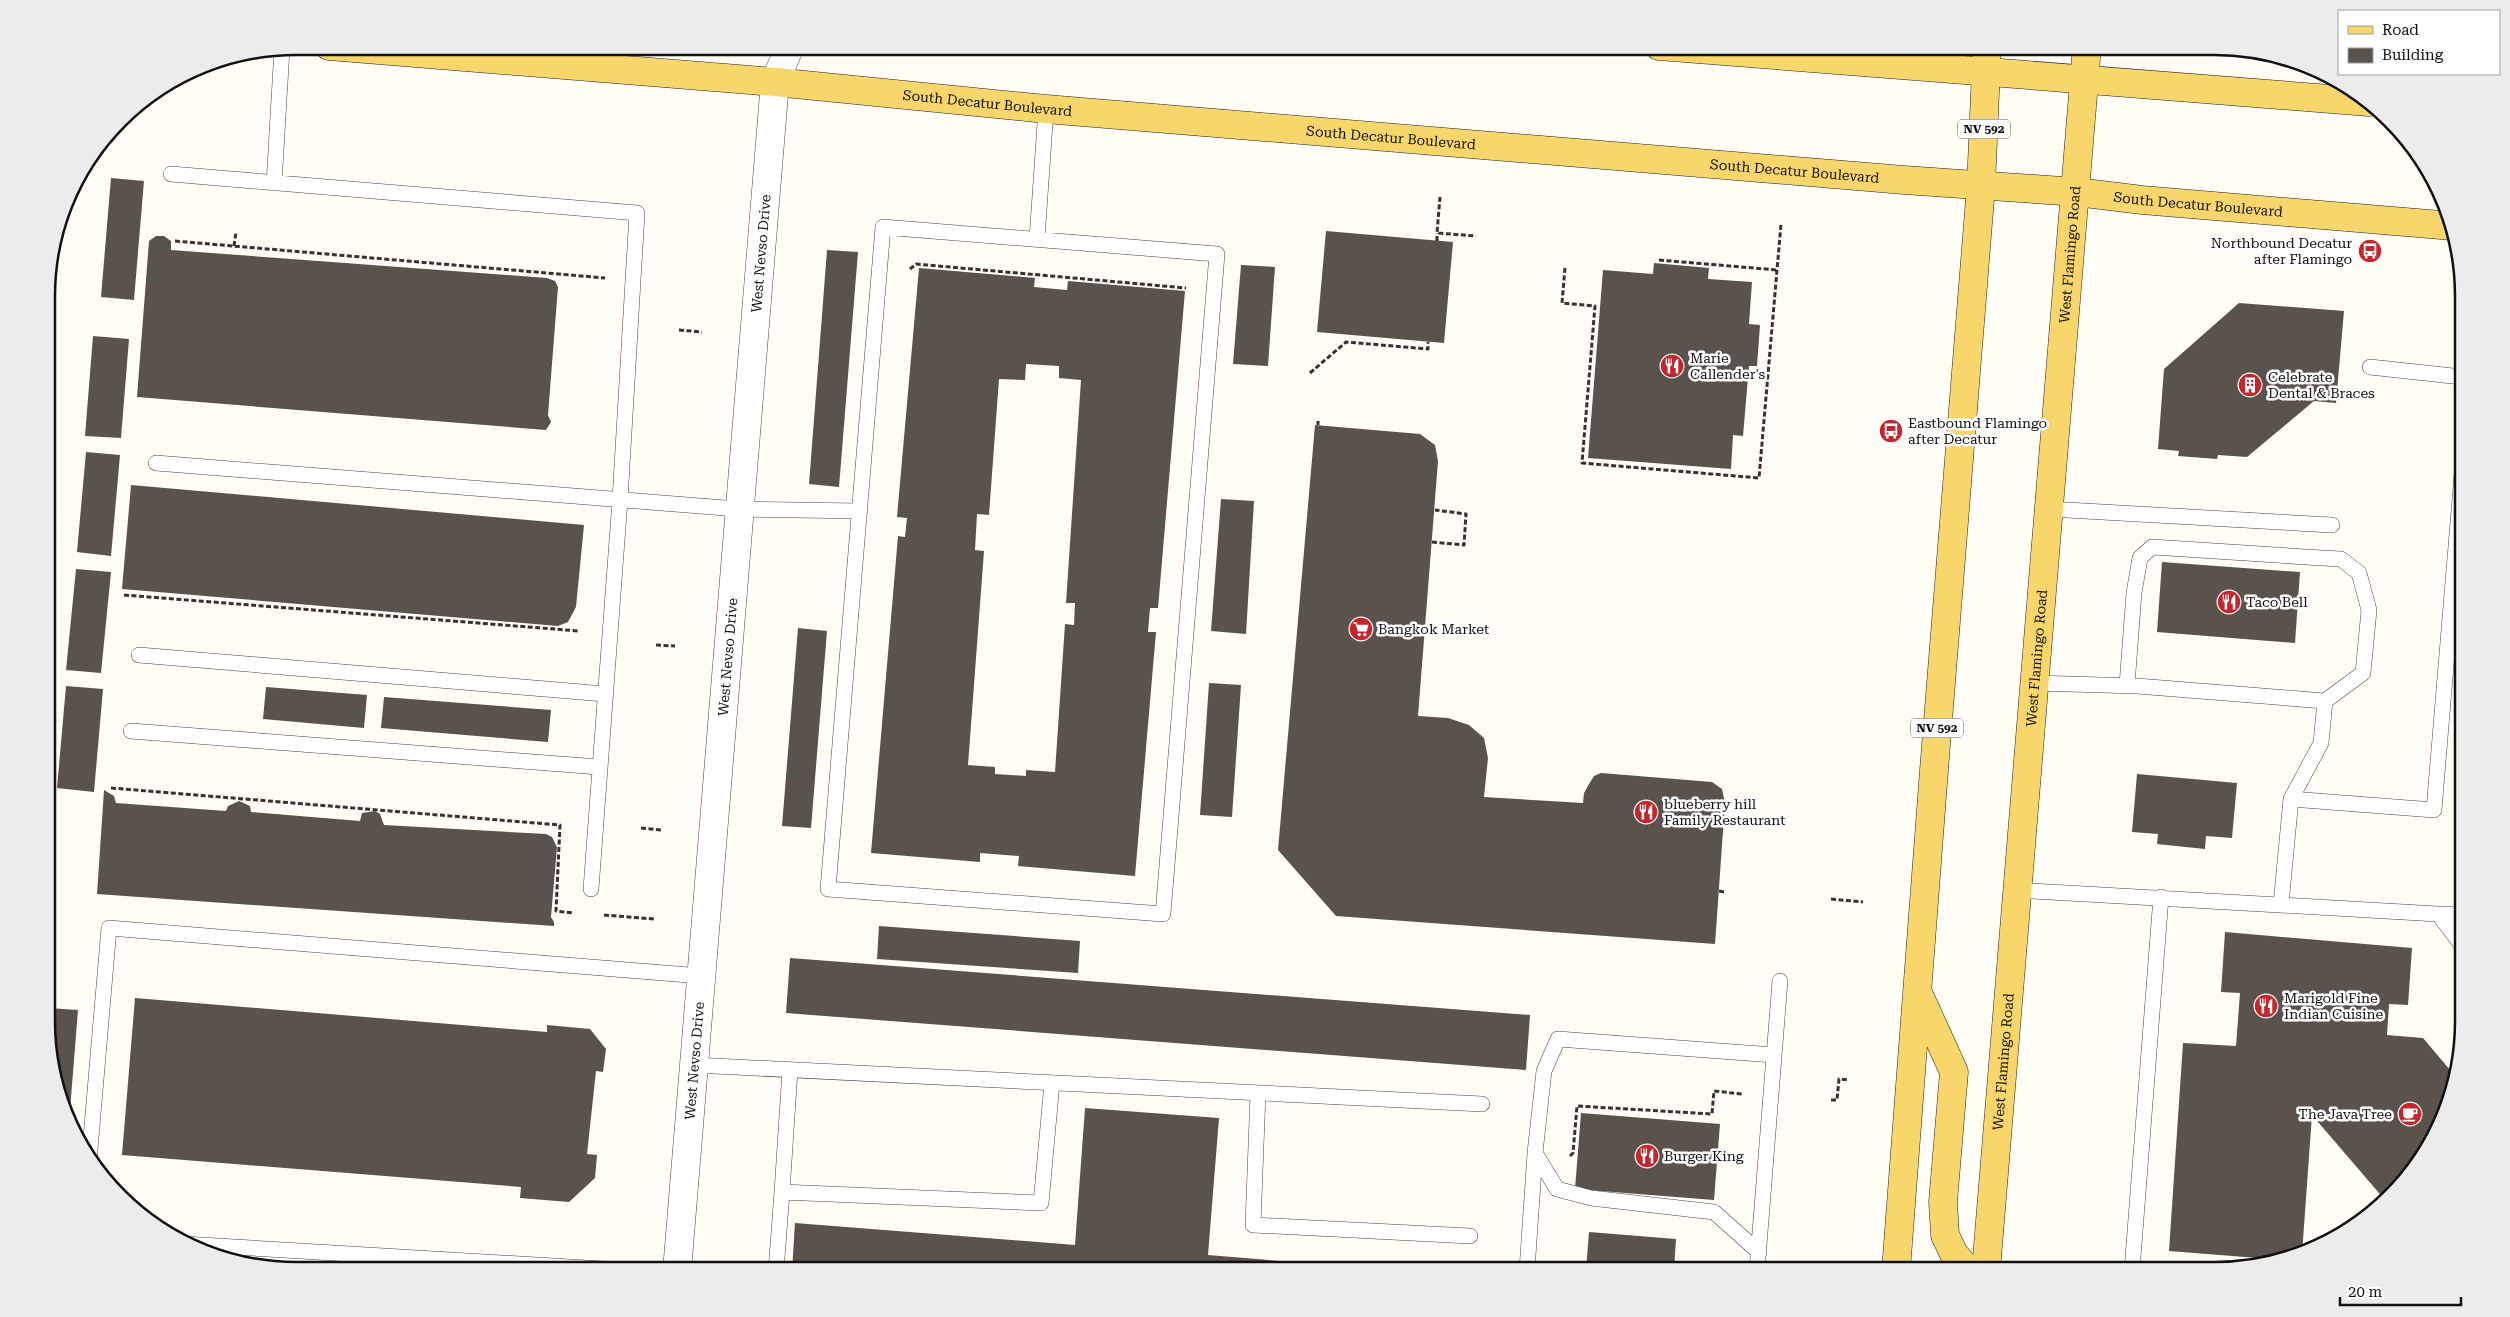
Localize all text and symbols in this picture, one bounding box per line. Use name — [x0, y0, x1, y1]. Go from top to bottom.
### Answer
legend — [2338, 10, 2500, 75]
text: Road — [2382, 21, 2419, 39]
text: Building — [2382, 46, 2444, 64]
street label: South Decatur Boulevard — [902, 87, 1073, 119]
road number: NV 592 — [1958, 120, 2010, 138]
street label: South Decatur Boulevard — [1306, 123, 1476, 153]
street label: South Decatur Boulevard — [1709, 156, 1880, 186]
street label: West Flamingo Road — [2056, 185, 2083, 324]
street label: South Decatur Boulevard — [2113, 189, 2284, 220]
street label: West Nevso Drive — [748, 193, 774, 313]
place label: Northbound Decatur after Flamingo — [2211, 235, 2352, 267]
bus stop icon: Northbound Decatur after Flamingo — [2357, 238, 2383, 264]
place label: Marie Callender's — [1690, 350, 1766, 382]
restaurant icon: Marie Callender's — [1659, 353, 1685, 379]
place label: Celebrate Dental & Braces — [2268, 369, 2375, 401]
building icon: Celebrate Dental & Braces — [2237, 372, 2263, 398]
place label: Eastbound Flamingo after Decatur — [1908, 415, 2047, 447]
bus stop icon: Eastbound Flamingo after Decatur — [1878, 418, 1904, 444]
street label: West Flamingo Road — [2023, 589, 2050, 727]
restaurant icon: Taco Bell — [2216, 589, 2242, 615]
place label: Taco Bell — [2246, 594, 2308, 610]
street label: West Nevso Drive — [715, 597, 740, 717]
supermarket icon: Bangkok Market — [1348, 616, 1374, 642]
place label: Bangkok Market — [1378, 621, 1489, 637]
road number: NV 592 — [1911, 718, 1963, 738]
place label: blueberry hill Family Restaurant — [1664, 796, 1785, 828]
restaurant icon: blueberry hill Family Restaurant — [1633, 799, 1659, 825]
place label: Marigold Fine Indian Cuisine — [2284, 990, 2383, 1022]
street label: West Flamingo Road — [1990, 992, 2017, 1131]
restaurant icon: Marigold Fine Indian Cuisine — [2253, 993, 2279, 1019]
street label: West Nevso Drive — [681, 1001, 707, 1120]
cafe icon: The Java Tree — [2397, 1101, 2423, 1127]
place label: The Java Tree — [2298, 1106, 2392, 1122]
restaurant icon: Burger King — [1634, 1143, 1660, 1169]
place label: Burger King — [1664, 1148, 1744, 1164]
scale bar — [2340, 1274, 2461, 1306]
text: 20 m — [2348, 1283, 2383, 1301]

